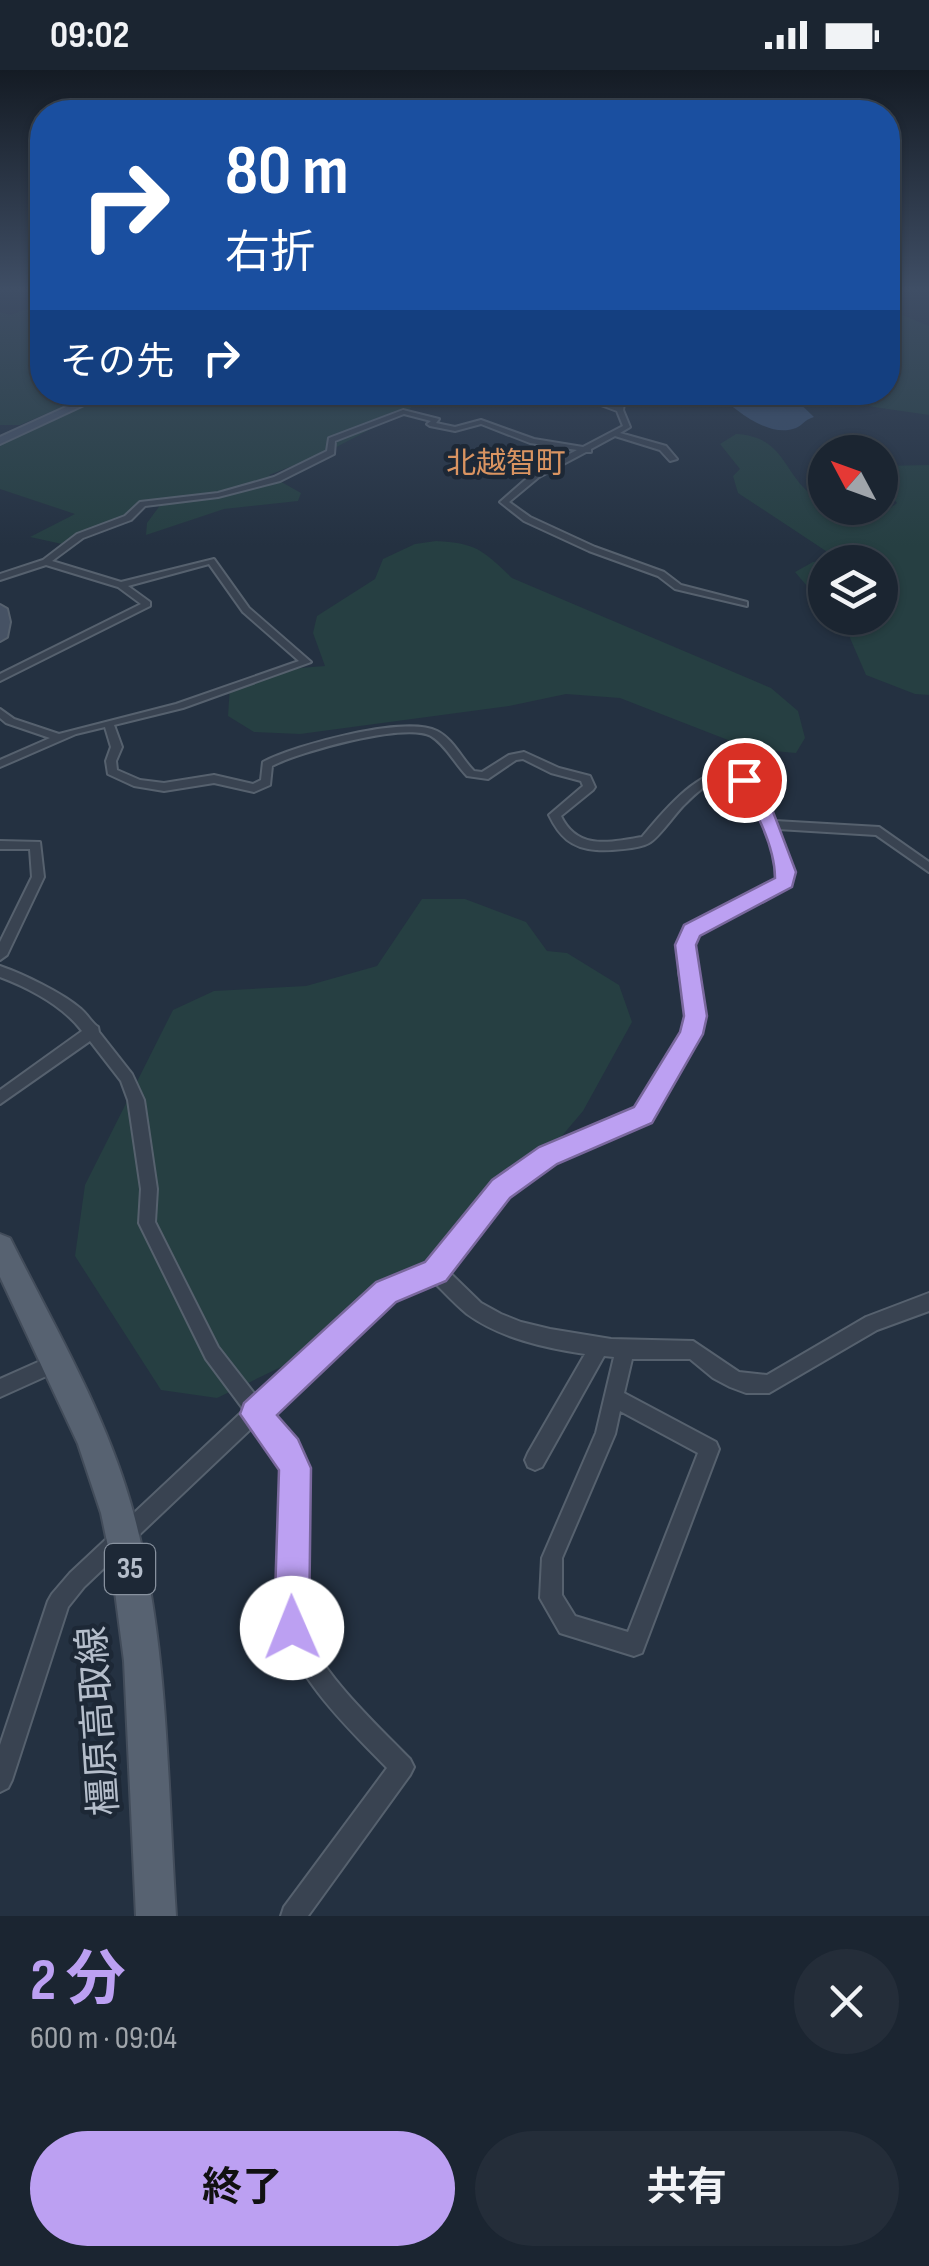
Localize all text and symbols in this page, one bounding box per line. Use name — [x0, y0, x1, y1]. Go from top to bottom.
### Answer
text: 09:02 — [50, 13, 129, 58]
text: 80 m — [225, 130, 349, 214]
icon: right — [60, 140, 190, 270]
text: 右折 — [225, 226, 315, 281]
icon: right — [194, 330, 249, 385]
text: その先 — [60, 340, 174, 385]
north arrow — [808, 435, 898, 525]
map controls — [808, 435, 898, 635]
district label: 北越智町 — [446, 446, 566, 482]
button: layers — [808, 545, 898, 635]
pin — [702, 738, 787, 823]
icon: arrive — [717, 753, 772, 808]
road number: 35 — [105, 1544, 155, 1594]
position arrow — [240, 1576, 344, 1680]
street label: 橿原高取線 — [70, 1625, 128, 1817]
text: 2 分 — [30, 1945, 126, 2017]
button: close — [794, 1949, 899, 2054]
text: 600 m · 09:04 — [30, 2019, 177, 2058]
button: 終了 — [30, 2131, 455, 2246]
button: 共有 — [475, 2131, 899, 2246]

